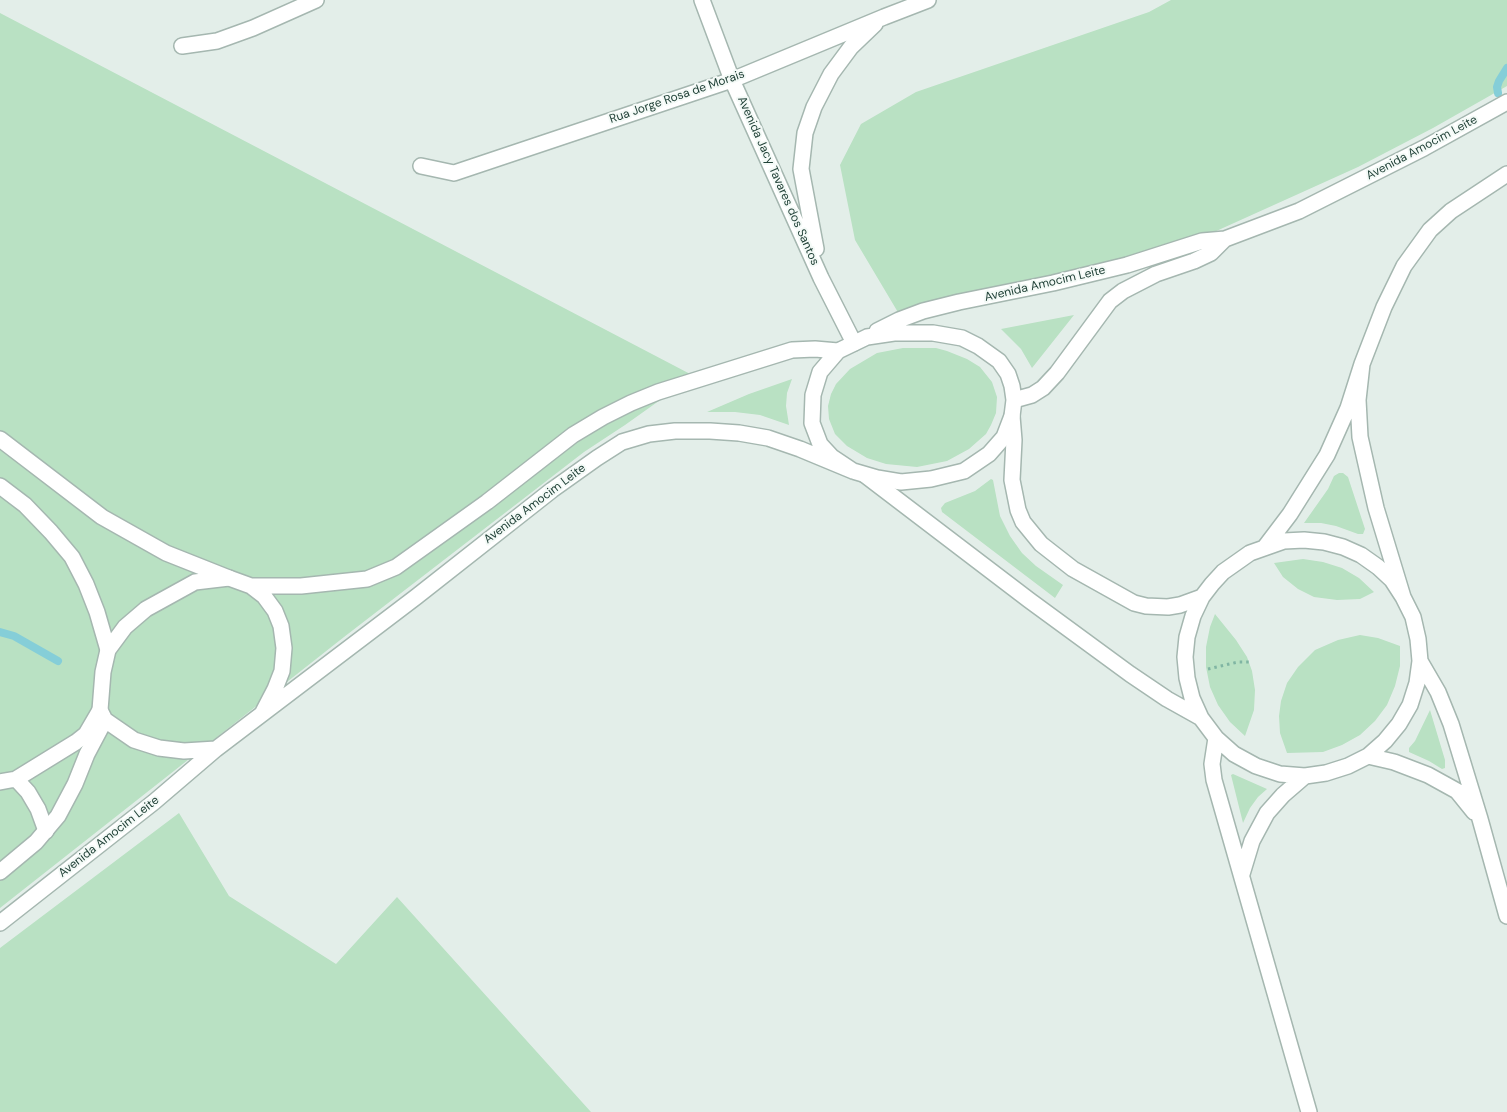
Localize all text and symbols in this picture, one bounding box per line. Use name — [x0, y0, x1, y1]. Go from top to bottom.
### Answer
street label: Rua Jorge Rosa de Morais — [608, 67, 746, 127]
street label: Avenida Jacy Tavares dos Santos — [734, 94, 822, 268]
street label: Avenida Amocim Leite — [1364, 113, 1480, 183]
street label: Avenida Amocim Leite — [983, 263, 1107, 305]
street label: Avenida Amocim Leite — [481, 461, 589, 547]
street label: Avenida Amocim Leite — [56, 793, 162, 881]

